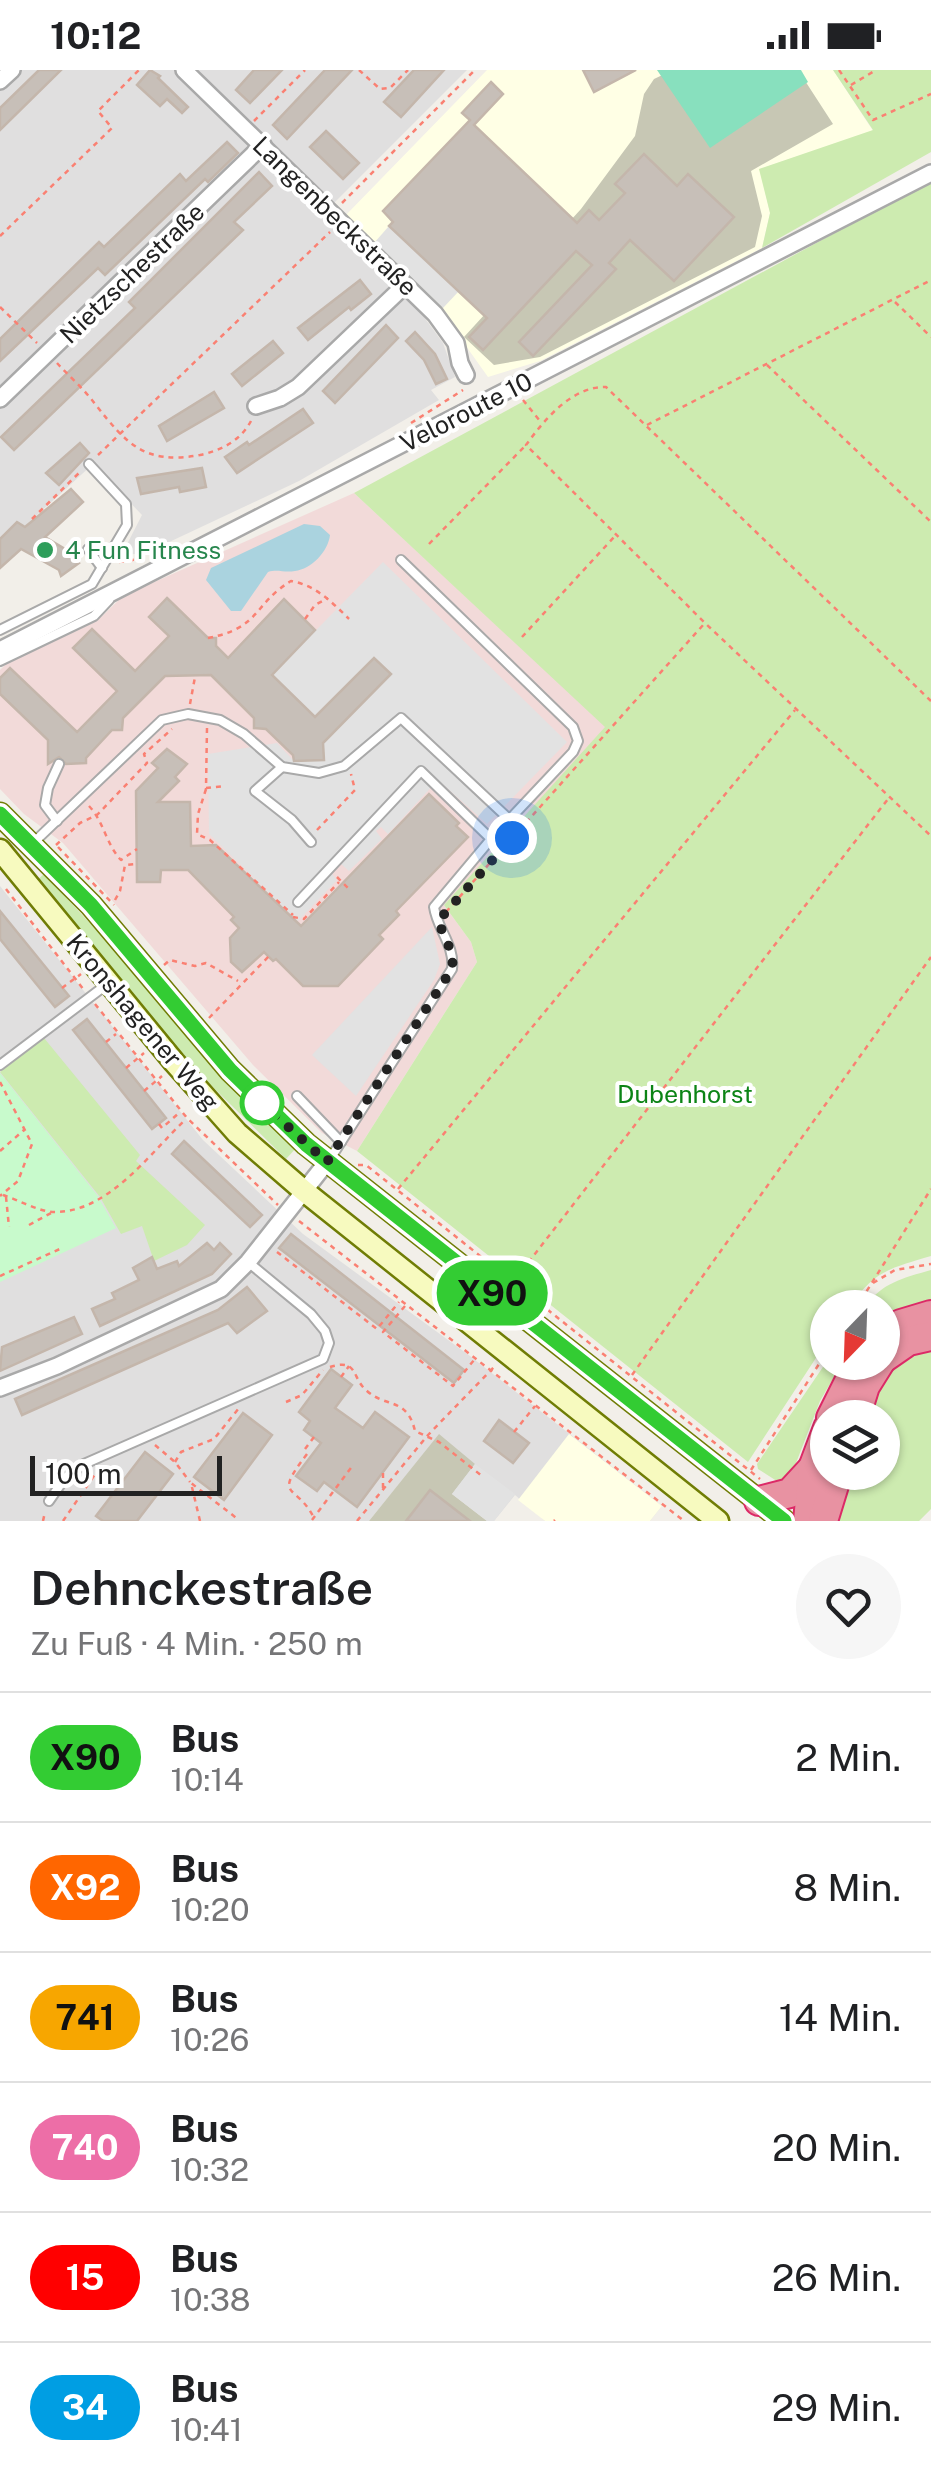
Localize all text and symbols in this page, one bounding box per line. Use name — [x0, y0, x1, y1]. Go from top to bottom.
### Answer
text: 10:12 — [50, 13, 141, 58]
street label: Langenbeckstraße — [247, 130, 423, 302]
street label: Nietzschestraße — [54, 197, 210, 349]
street label: Veloroute 10 — [395, 366, 537, 458]
place label: 4 Fun Fitness — [65, 535, 221, 565]
marker: 4 Fun Fitness — [34, 539, 56, 561]
your location — [487, 813, 537, 863]
street label: Kronshagener Weg — [60, 928, 226, 1116]
park label: Dubenhorst — [617, 1079, 753, 1109]
unlabelled marker — [241, 1082, 283, 1124]
line badge: X90 — [434, 1260, 550, 1326]
text: X90 — [457, 1273, 527, 1314]
north arrow — [810, 1290, 900, 1380]
map controls — [810, 1290, 900, 1490]
button: layers — [810, 1400, 900, 1490]
scale bar — [30, 1451, 222, 1496]
text: 100 m — [45, 1457, 122, 1490]
button: heart — [796, 1554, 901, 1659]
text: Dehnckestraße — [30, 1559, 373, 1616]
text: Zu Fuß · 4 Min. · 250 m — [30, 1625, 363, 1662]
text: Bus — [171, 1716, 239, 1761]
text: 2 Min. — [795, 1735, 901, 1780]
text: X90 — [50, 1737, 121, 1778]
text: 10:14 — [171, 1761, 244, 1798]
text: Bus — [170, 1846, 239, 1891]
text: 8 Min. — [793, 1865, 901, 1910]
text: X92 — [50, 1867, 120, 1908]
text: 10:20 — [170, 1891, 250, 1928]
text: Bus — [170, 1976, 239, 2021]
text: 14 Min. — [779, 1995, 901, 2040]
text: 741 — [55, 1997, 115, 2038]
text: 10:26 — [170, 2021, 249, 2058]
text: Bus — [170, 2106, 239, 2151]
text: 20 Min. — [772, 2125, 901, 2170]
text: 740 — [52, 2127, 119, 2168]
text: 10:32 — [170, 2151, 249, 2188]
text: Bus — [170, 2236, 239, 2281]
text: 26 Min. — [772, 2255, 901, 2300]
text: 15 — [66, 2257, 104, 2298]
text: 10:38 — [170, 2281, 251, 2318]
text: Bus — [170, 2366, 239, 2411]
text: 29 Min. — [772, 2385, 901, 2430]
text: 34 — [62, 2387, 108, 2428]
text: 10:41 — [170, 2411, 243, 2448]

